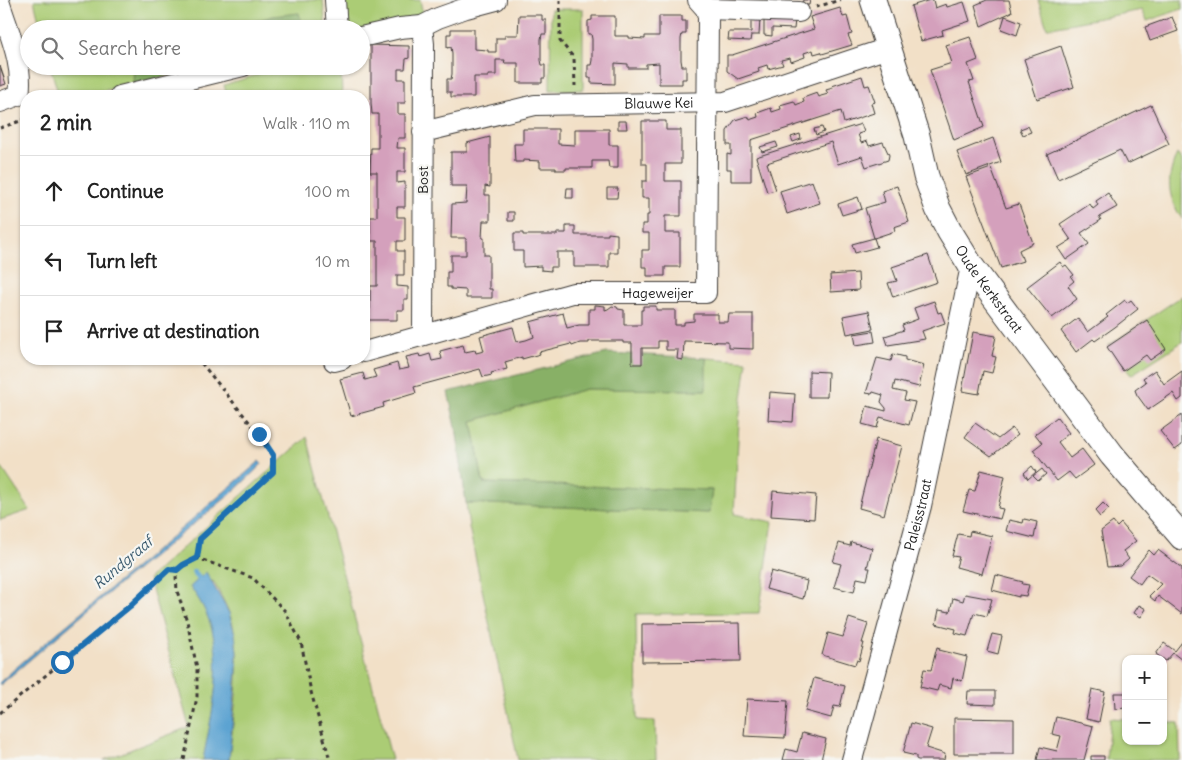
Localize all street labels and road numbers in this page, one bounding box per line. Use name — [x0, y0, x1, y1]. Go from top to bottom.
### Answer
street label: Blauwe Kei — [624, 93, 694, 113]
street label: Bost — [414, 166, 432, 194]
street label: Oude Kerkstraat — [951, 242, 1027, 337]
street label: Hageweijer — [622, 284, 694, 302]
street label: Paleisstraat — [900, 477, 935, 553]

